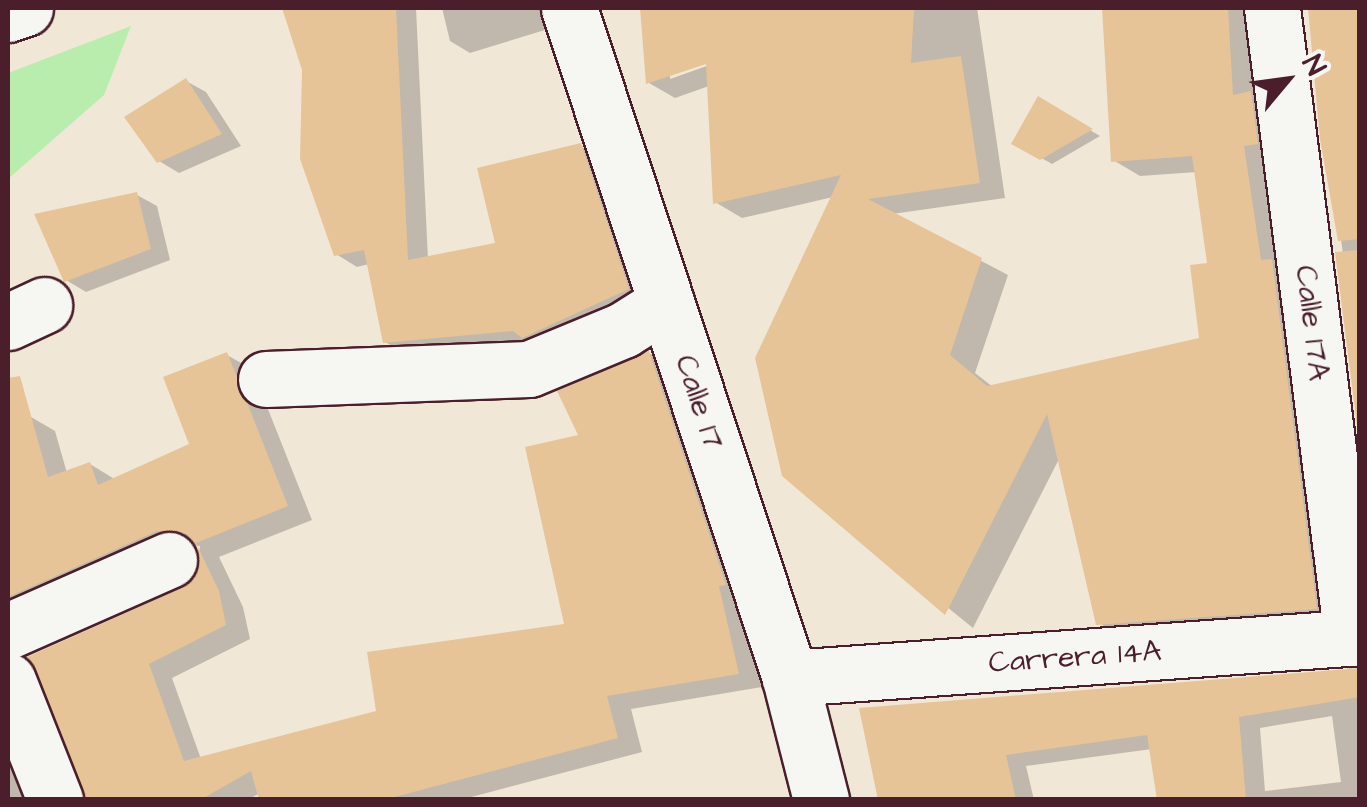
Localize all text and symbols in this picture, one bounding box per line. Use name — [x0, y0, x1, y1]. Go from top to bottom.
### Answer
north arrow — [1237, 30, 1337, 130]
text: N — [1292, 48, 1335, 82]
street label: Calle 17A — [1287, 263, 1337, 383]
street label: Calle 17 — [667, 351, 731, 453]
street label: Carrera 14A — [987, 633, 1163, 681]

